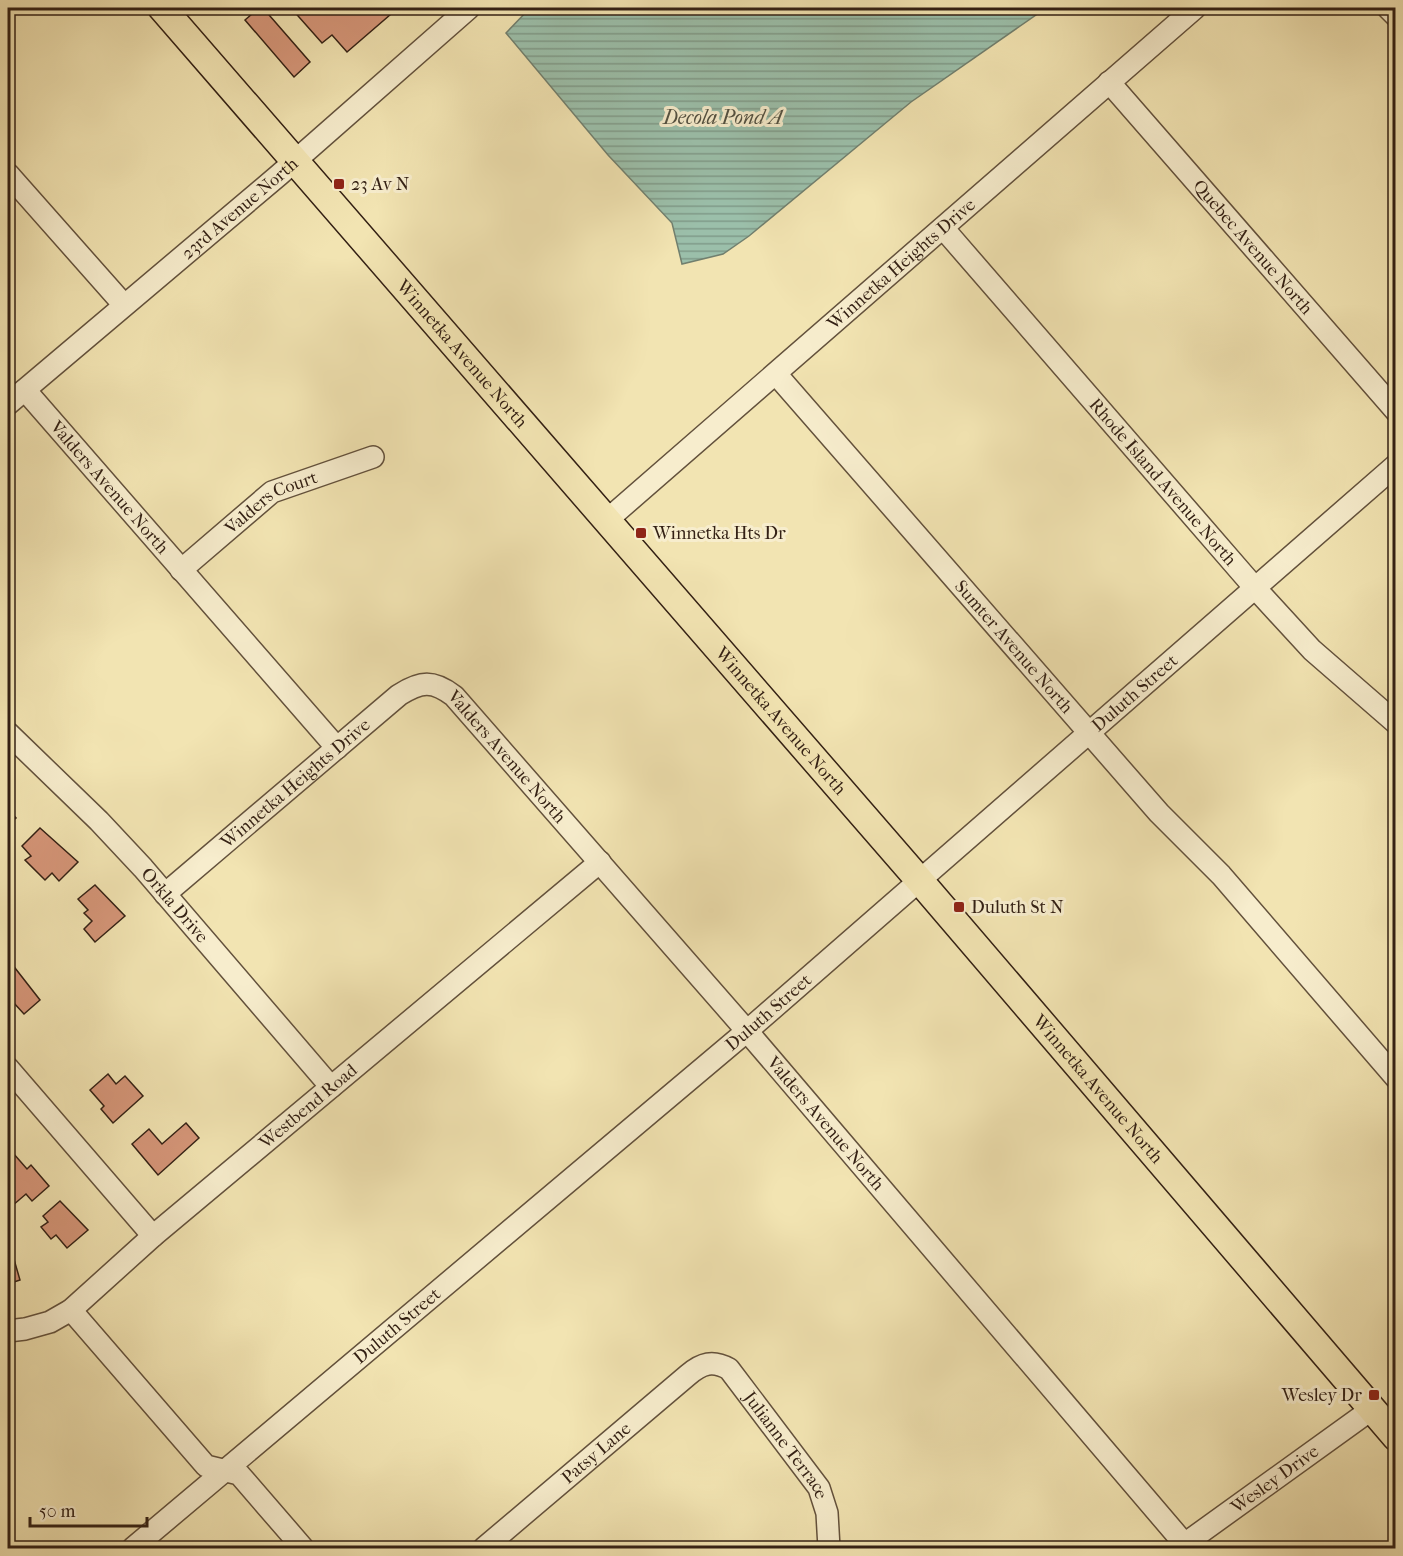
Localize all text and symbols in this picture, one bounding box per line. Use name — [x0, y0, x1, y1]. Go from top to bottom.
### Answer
water label: Decola Pond A — [661, 106, 784, 129]
street label: 23rd Avenue North — [177, 153, 302, 264]
place label: 23 Av N — [351, 174, 410, 195]
street label: Quebec Avenue North — [1188, 176, 1317, 319]
marker: 23 Av N — [332, 177, 346, 191]
street label: Winnetka Heights Drive — [822, 194, 980, 335]
street label: Winnetka Avenue North — [391, 275, 532, 432]
street label: Rhode Island Avenue North — [1085, 394, 1241, 570]
street label: Valders Avenue North — [45, 416, 173, 558]
street label: Valders Court — [220, 467, 321, 539]
place label: Winnetka Hts Dr — [652, 523, 786, 544]
marker: Winnetka Hts Dr — [634, 526, 648, 540]
street label: Sumter Avenue North — [950, 576, 1077, 718]
street label: Winnetka Avenue North — [710, 642, 850, 799]
street label: Duluth Street — [1088, 650, 1183, 736]
street label: Valders Avenue North — [442, 686, 570, 828]
street label: Winnetka Heights Drive — [216, 714, 375, 854]
street label: Orkla Drive — [137, 864, 213, 947]
place label: Duluth St N — [971, 897, 1064, 918]
marker: Duluth St N — [952, 900, 966, 914]
street label: Duluth Street — [721, 969, 816, 1056]
street label: Winnetka Avenue North — [1028, 1010, 1167, 1168]
street label: Valders Avenue North — [762, 1052, 888, 1195]
street label: Westbend Road — [255, 1060, 362, 1154]
street label: Duluth Street — [350, 1283, 445, 1369]
place label: Wesley Dr — [1281, 1385, 1362, 1406]
street label: Julianne Terrace — [738, 1386, 832, 1502]
marker: Wesley Dr — [1367, 1388, 1381, 1402]
street label: Patsy Lane — [558, 1418, 635, 1488]
street label: Wesley Drive — [1226, 1441, 1323, 1519]
scale bar — [30, 1490, 147, 1528]
text: 50 m — [39, 1501, 76, 1522]

